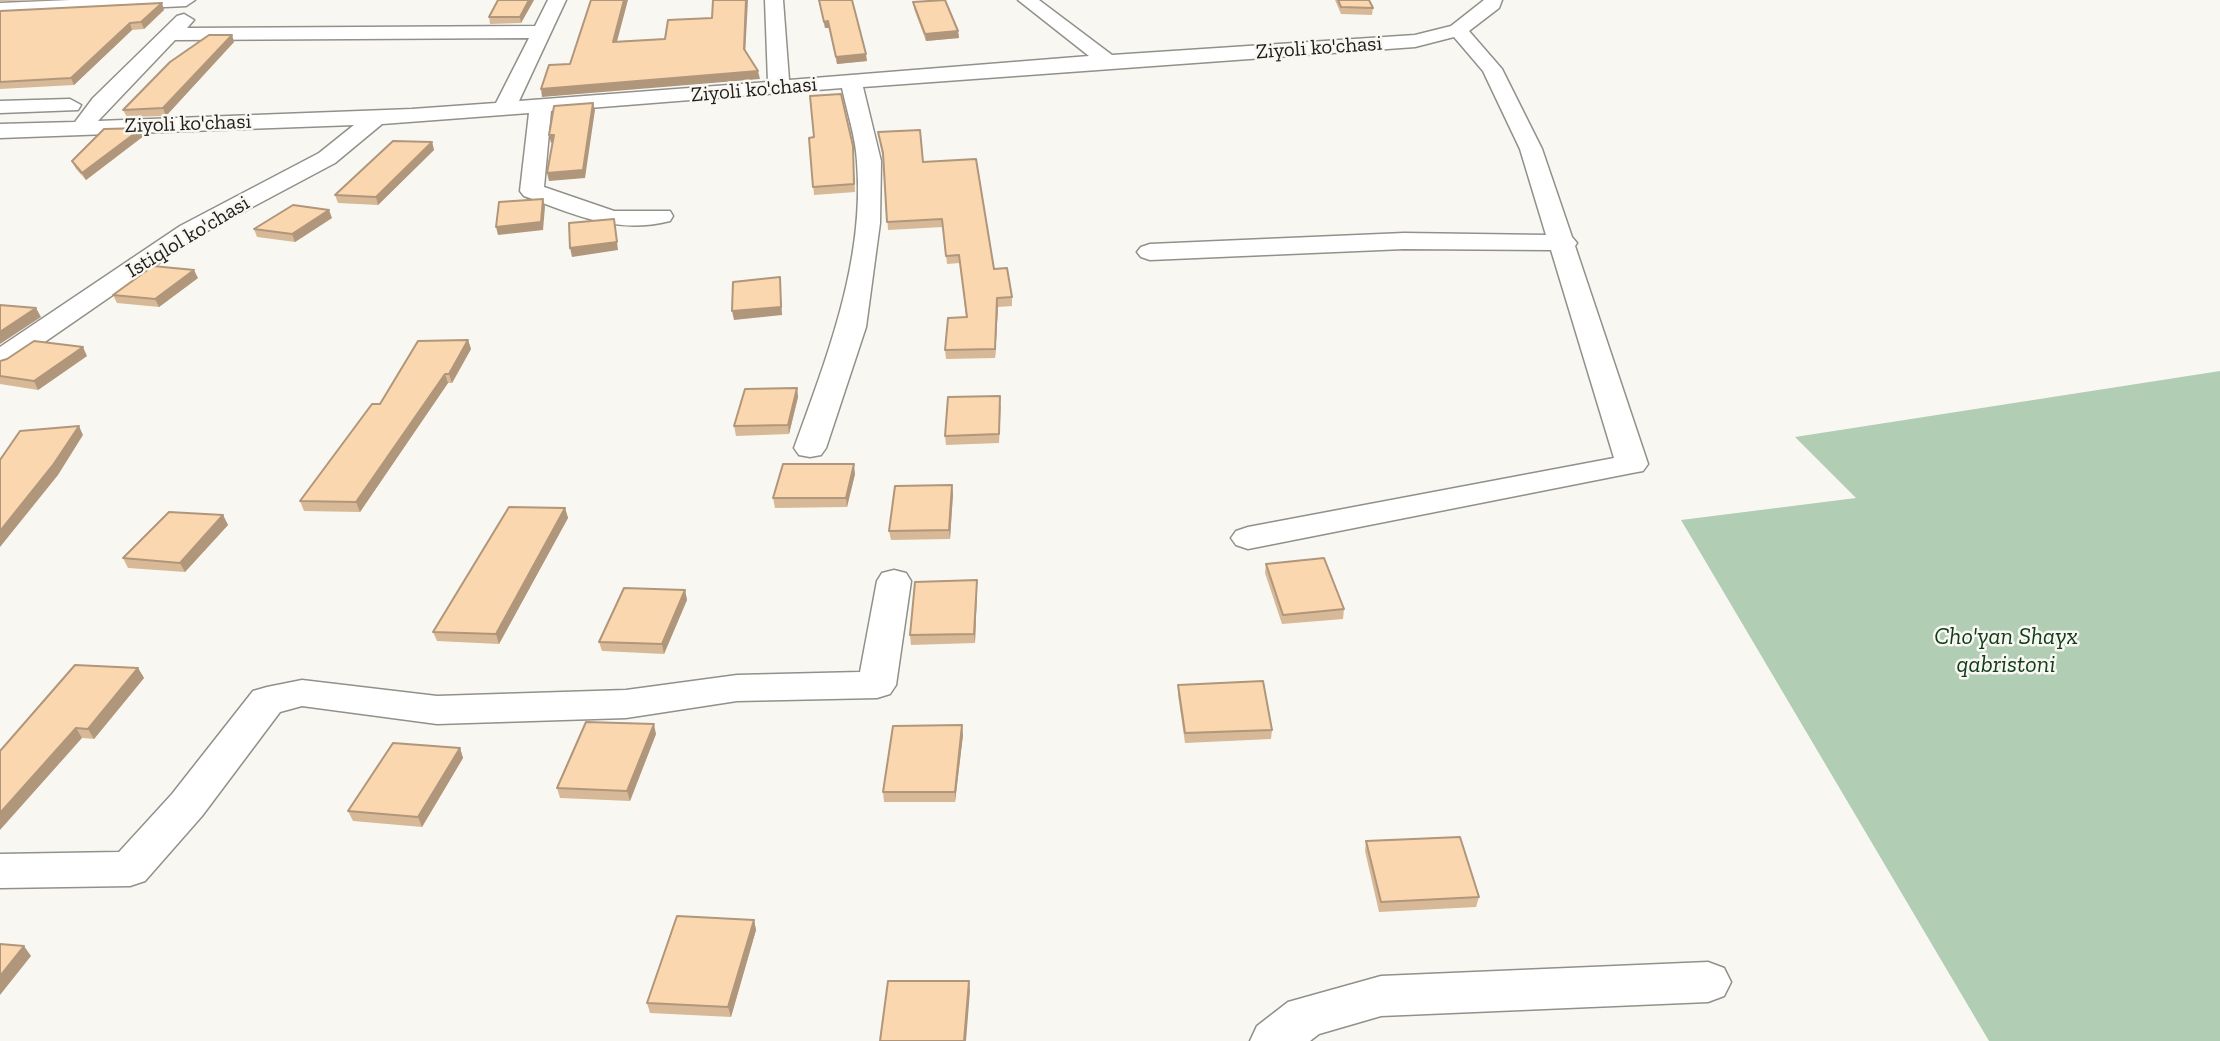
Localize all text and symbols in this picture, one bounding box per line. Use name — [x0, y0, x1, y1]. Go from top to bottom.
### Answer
street label: Ziyoli ko'chasi — [1255, 31, 1383, 65]
street label: Ziyoli ko'chasi — [690, 72, 818, 108]
street label: Ziyoli ko'chasi — [124, 109, 252, 139]
street label: Istiqlol ko'chasi — [122, 190, 254, 284]
park label: Cho'yan Shayx qabristoni — [1934, 623, 2078, 679]

